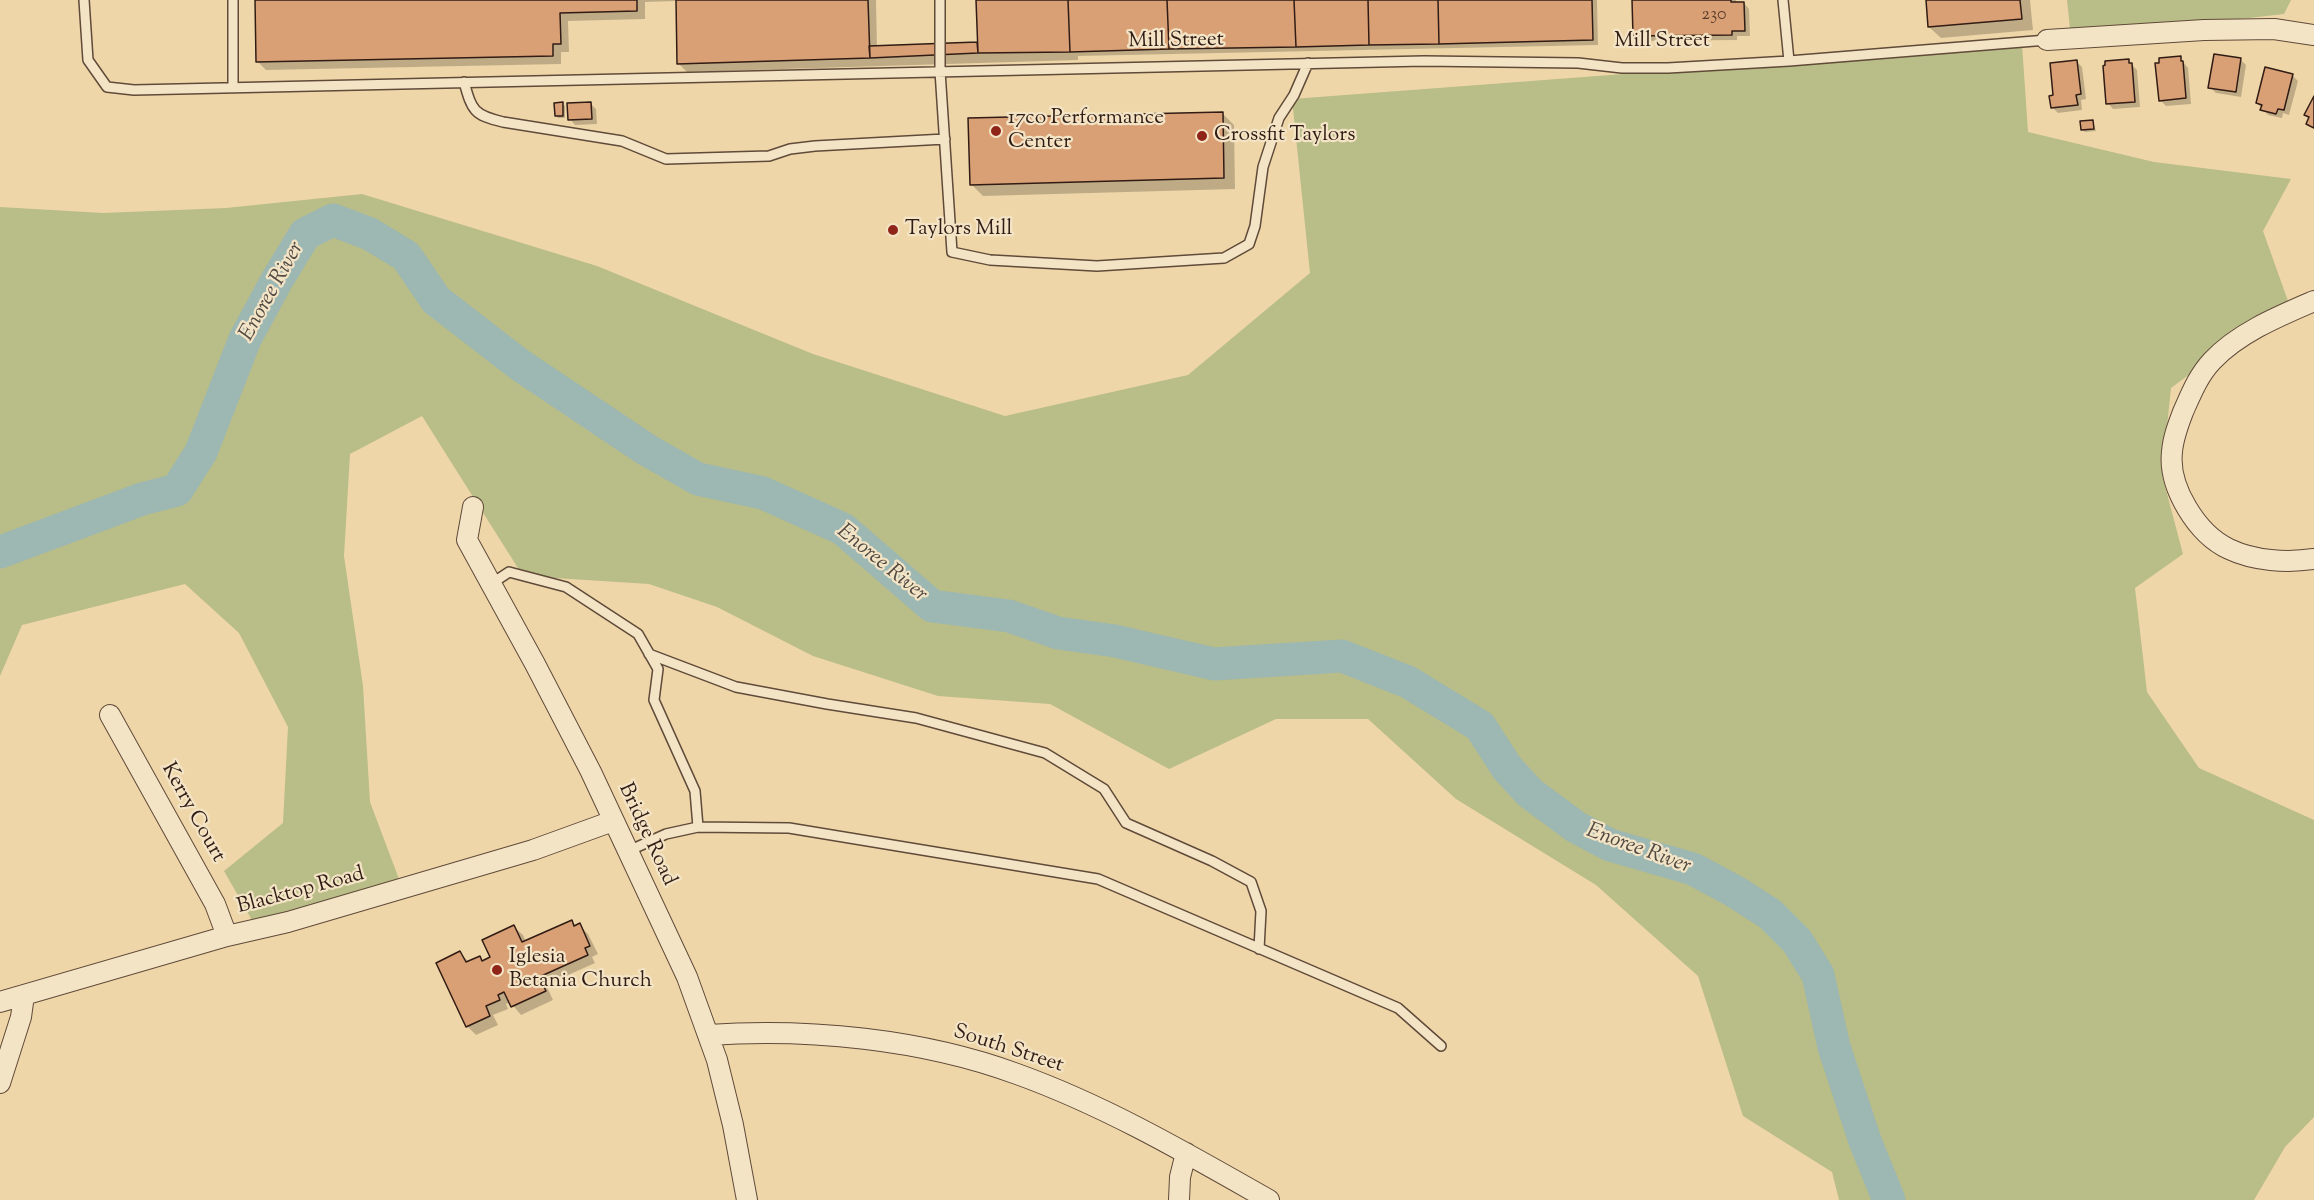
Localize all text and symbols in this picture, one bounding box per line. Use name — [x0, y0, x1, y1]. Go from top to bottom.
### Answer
house number: 230 — [1701, 5, 1727, 27]
street label: Mill Street — [1128, 29, 1224, 55]
street label: Mill Street — [1614, 29, 1710, 55]
place label: 17co Performance Center — [1008, 106, 1164, 156]
place label: Crossfit Taylors — [1214, 123, 1355, 149]
marker: 17co Performance Center — [989, 124, 1003, 138]
marker: Crossfit Taylors — [1195, 129, 1209, 143]
place label: Taylors Mill — [905, 217, 1012, 243]
marker: Taylors Mill — [886, 223, 900, 237]
water label: Enoree River — [235, 238, 311, 346]
water label: Enoree River — [830, 519, 932, 609]
street label: Kerry Court — [154, 759, 230, 867]
street label: Bridge Road — [611, 780, 681, 890]
water label: Enoree River — [1582, 819, 1694, 881]
street label: Blacktop Road — [235, 863, 367, 921]
place label: Iglesia Betania Church — [509, 945, 652, 995]
marker: Iglesia Betania Church — [490, 963, 504, 977]
street label: South Street — [950, 1020, 1066, 1080]

